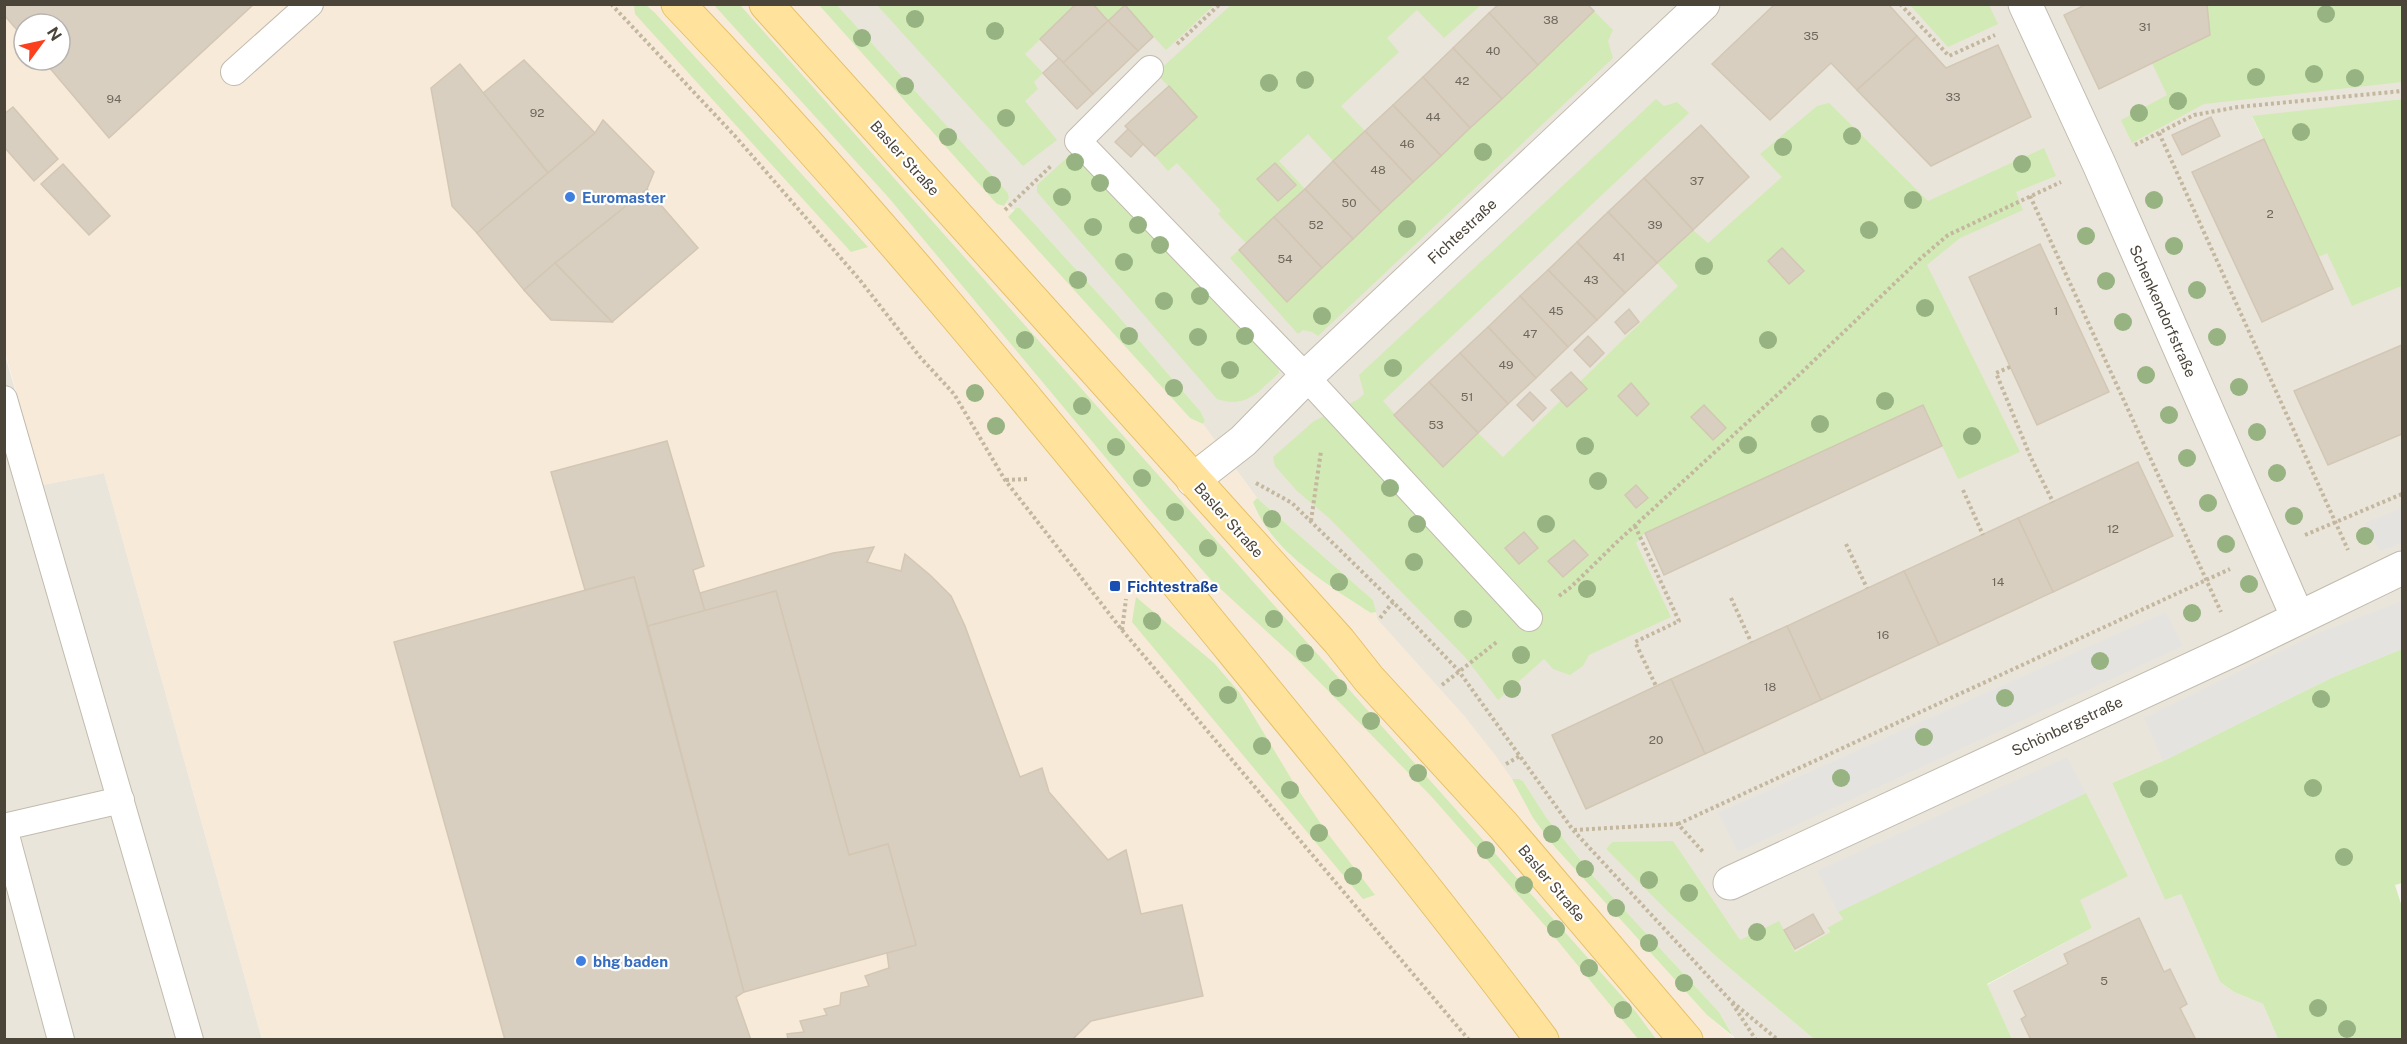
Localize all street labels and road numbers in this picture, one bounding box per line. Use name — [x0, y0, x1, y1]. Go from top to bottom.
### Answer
street label: Basler Straße — [867, 117, 943, 199]
street label: Fichtestraße — [1424, 195, 1500, 267]
street label: Schenkendorfstraße — [2126, 242, 2200, 380]
street label: Basler Straße — [1191, 479, 1267, 561]
street label: Schönbergstraße — [2009, 693, 2125, 759]
street label: Basler Straße — [1515, 841, 1589, 925]

